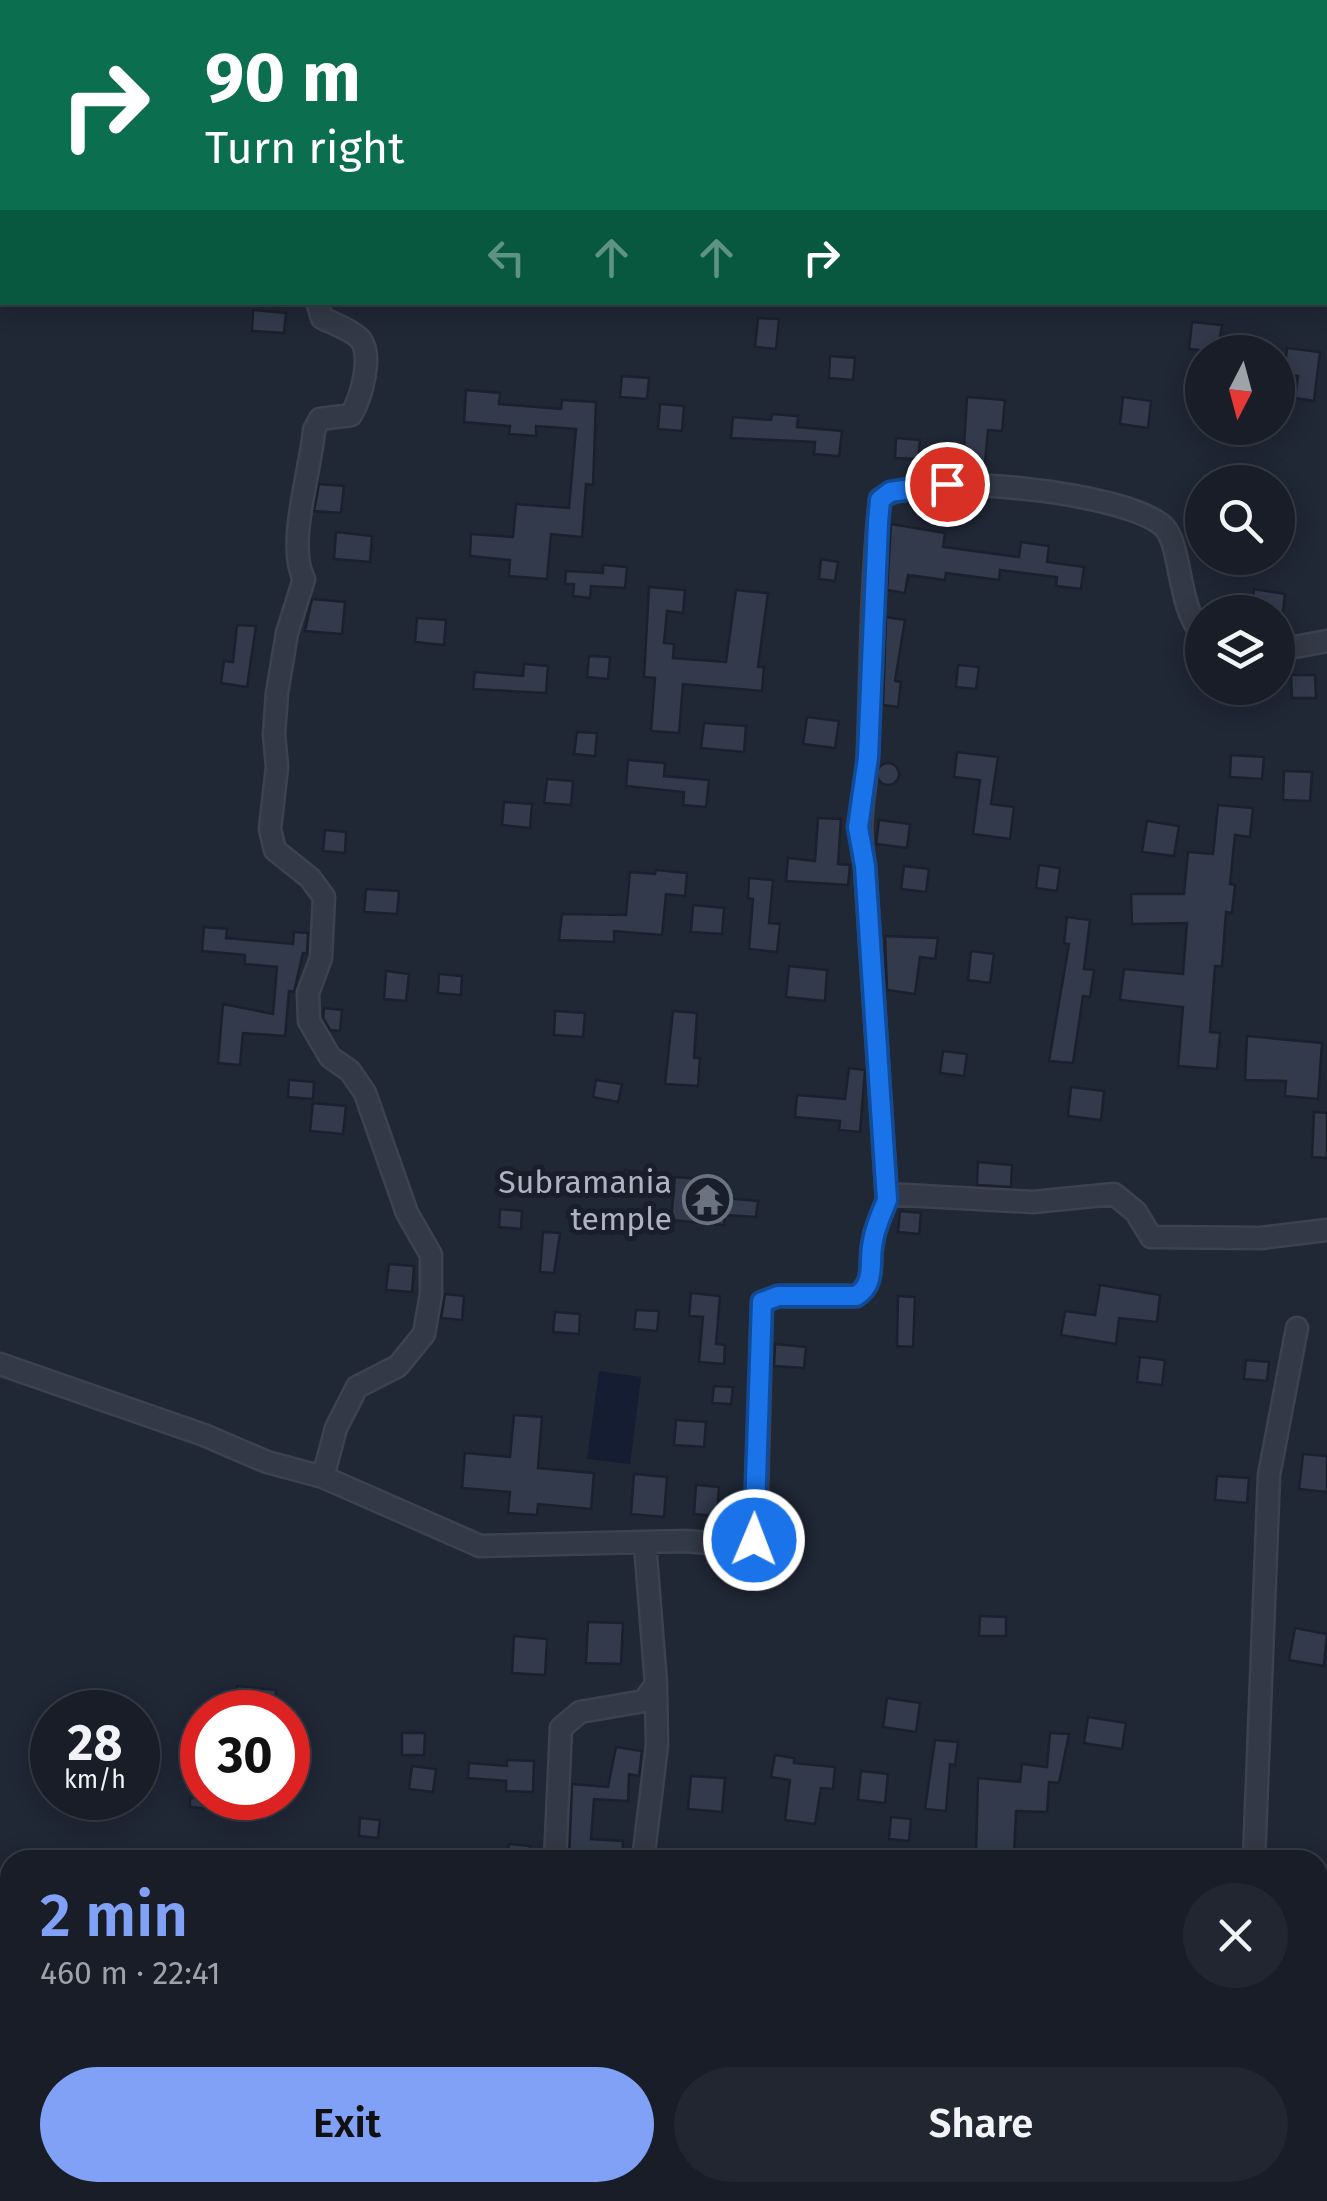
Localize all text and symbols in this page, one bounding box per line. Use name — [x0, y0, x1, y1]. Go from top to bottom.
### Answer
text: 90 m — [205, 36, 361, 120]
icon: right — [40, 40, 170, 170]
text: Turn right — [205, 121, 404, 175]
icon: left — [479, 230, 534, 285]
icon: ahead — [584, 230, 639, 285]
icon: ahead — [689, 230, 744, 285]
icon: right — [794, 230, 849, 285]
north arrow — [1185, 335, 1295, 445]
map controls — [1185, 335, 1295, 705]
pin — [905, 442, 990, 527]
icon: arrive — [920, 457, 975, 512]
button: search — [1185, 465, 1295, 575]
button: layers — [1185, 595, 1295, 705]
place label: Subramania temple — [498, 1163, 672, 1238]
temple icon: Subramania temple — [681, 1174, 733, 1226]
position arrow — [702, 1488, 806, 1592]
speed limit sign: 30 — [180, 1690, 310, 1820]
text: 28 — [68, 1713, 122, 1773]
text: km/h — [64, 1765, 126, 1795]
text: 2 min — [40, 1880, 188, 1952]
button: close — [1183, 1883, 1288, 1988]
text: 460 m · 22:41 — [40, 1954, 221, 1992]
button: Exit — [40, 2067, 654, 2182]
button: Share — [674, 2067, 1288, 2182]

